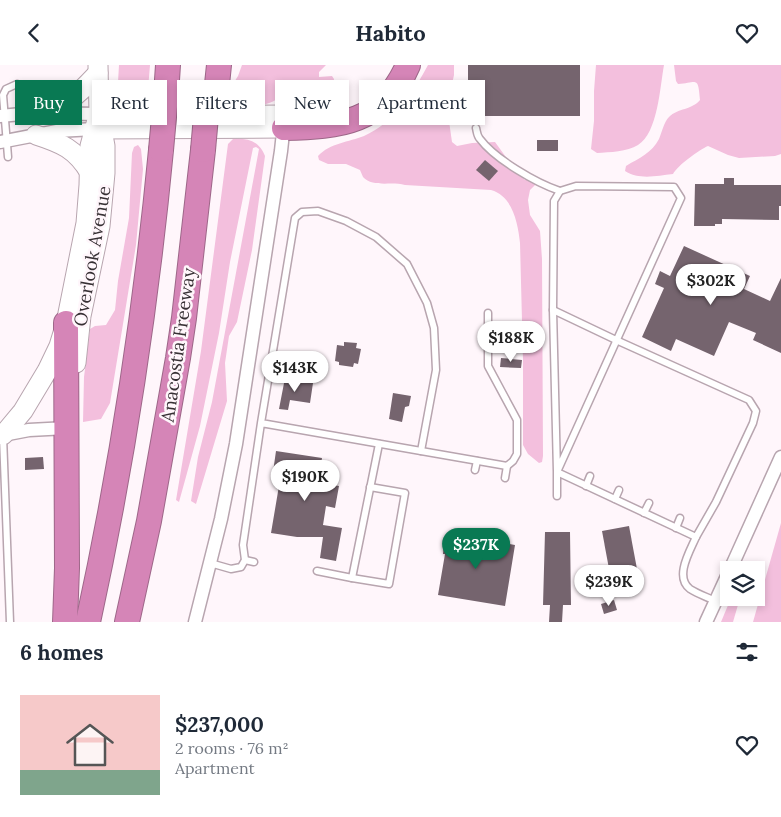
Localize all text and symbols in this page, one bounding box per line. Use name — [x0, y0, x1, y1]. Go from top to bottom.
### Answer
icon: back — [20, 19, 48, 47]
text: Habito — [355, 19, 426, 47]
icon: heart — [733, 19, 761, 47]
chip: Buy — [15, 80, 82, 125]
chip: Rent — [92, 80, 167, 125]
chip: Filters — [177, 80, 265, 125]
chip: New — [275, 80, 349, 125]
chip: Apartment — [359, 80, 485, 125]
street label: Overlook Avenue — [68, 184, 116, 328]
pin: $302K — [676, 263, 746, 306]
street label: Anacostia Freeway — [156, 266, 200, 425]
text: $302K — [687, 270, 735, 290]
pin: $188K — [476, 321, 546, 363]
text: $188K — [488, 327, 534, 347]
pin: $143K — [260, 351, 330, 393]
text: $143K — [272, 357, 318, 377]
pin: $190K — [270, 459, 340, 502]
text: $190K — [282, 466, 328, 486]
pin: $237K — [441, 527, 511, 570]
text: $237K — [453, 534, 499, 554]
map controls — [720, 561, 765, 606]
button: layers — [720, 561, 765, 606]
pin: $239K — [574, 565, 644, 607]
text: $239K — [585, 571, 633, 591]
icon: filters — [733, 638, 761, 666]
text: 6 homes — [20, 639, 103, 666]
text: $237,000 — [175, 711, 264, 738]
icon: home — [60, 715, 120, 775]
icon: heart — [733, 731, 761, 759]
text: 2 rooms · 76 m² — [175, 738, 289, 758]
text: Apartment — [175, 758, 255, 778]

